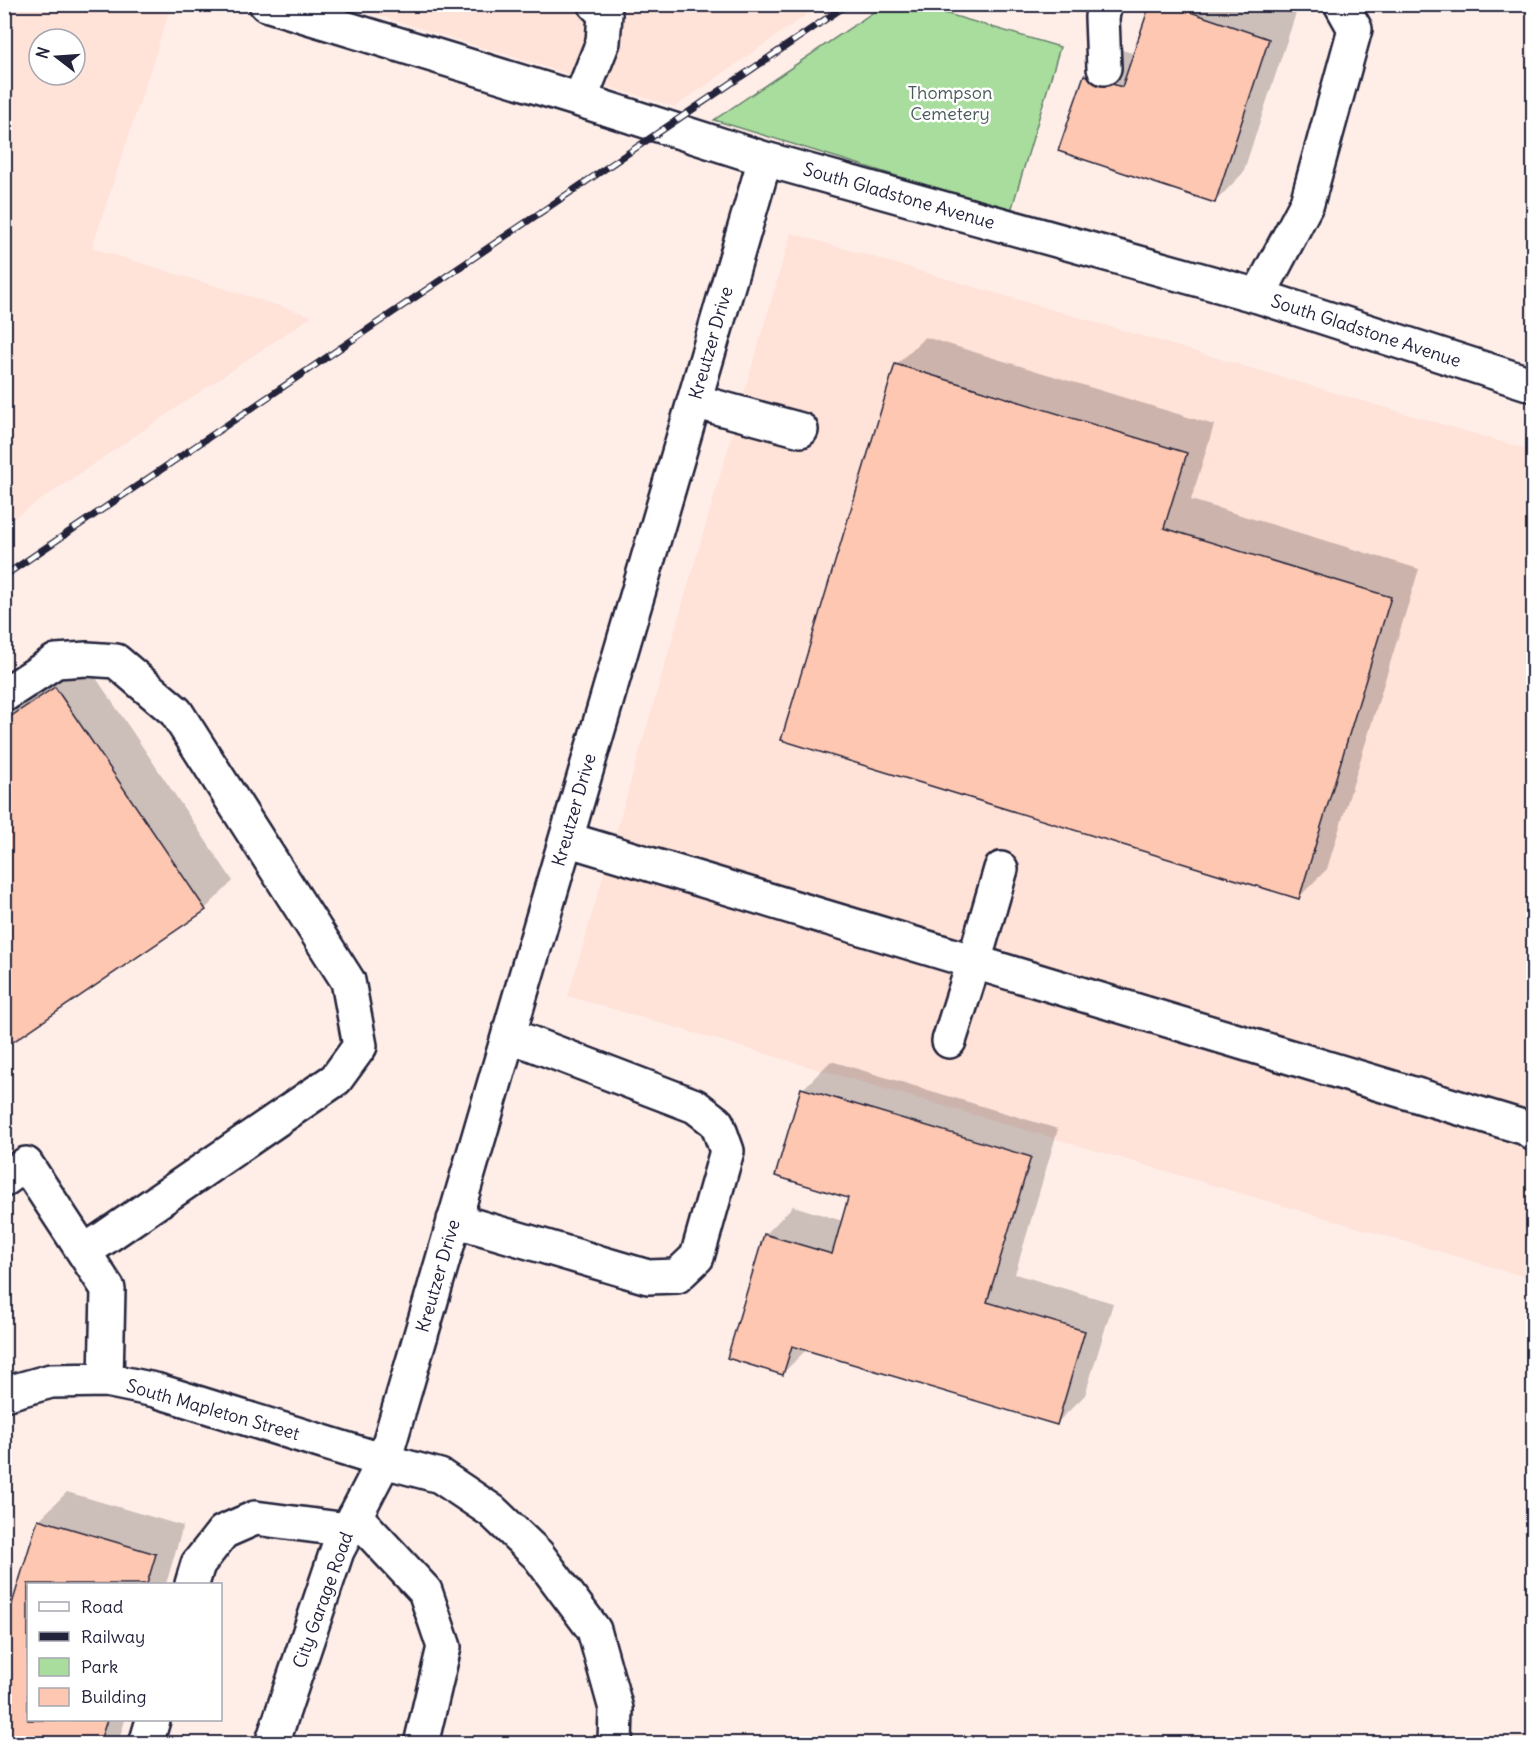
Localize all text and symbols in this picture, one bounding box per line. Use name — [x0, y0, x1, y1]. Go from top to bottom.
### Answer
north arrow — [27, 27, 87, 87]
text: N — [31, 44, 54, 61]
park label: Thompson Cemetery — [908, 81, 992, 125]
street label: South Gladstone Avenue — [801, 157, 998, 234]
street label: Kreutzer Drive — [683, 284, 738, 402]
street label: South Gladstone Avenue — [1268, 289, 1464, 372]
street label: Kreutzer Drive — [546, 751, 601, 869]
street label: Kreutzer Drive — [410, 1217, 465, 1335]
street label: South Mapleton Street — [124, 1374, 302, 1445]
street label: City Garage Road — [287, 1528, 358, 1671]
legend — [27, 1583, 222, 1721]
text: Road — [81, 1595, 124, 1618]
text: Railway — [81, 1625, 145, 1648]
text: Park — [81, 1655, 118, 1678]
text: Building — [81, 1685, 146, 1708]

